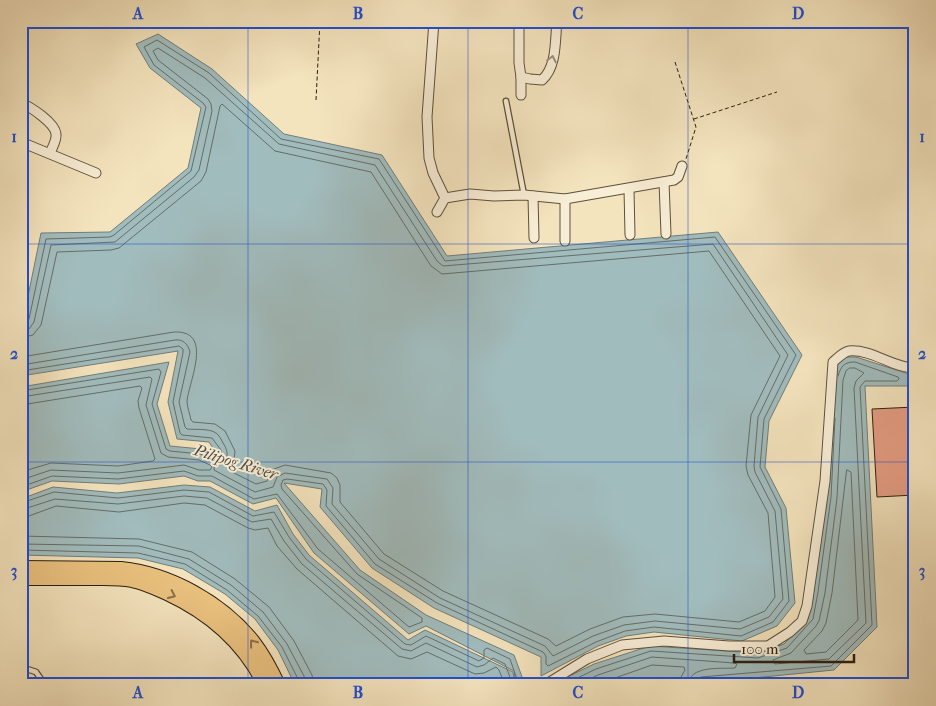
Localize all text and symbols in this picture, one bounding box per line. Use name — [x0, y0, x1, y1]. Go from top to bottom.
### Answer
text: A — [132, 4, 144, 23]
text: B — [353, 4, 363, 23]
text: C — [573, 4, 584, 23]
text: D — [792, 4, 804, 23]
one-way arrow — [546, 54, 557, 63]
text: 1 — [11, 127, 17, 146]
text: 1 — [919, 127, 925, 146]
text: 2 — [10, 344, 18, 363]
text: 2 — [918, 344, 926, 363]
water label: Pilipog River — [191, 440, 282, 484]
text: 3 — [11, 561, 17, 581]
text: 3 — [919, 561, 925, 581]
one-way arrow — [167, 589, 176, 599]
scale bar — [734, 631, 854, 663]
one-way arrow — [251, 640, 259, 649]
text: 100 m — [741, 640, 779, 658]
text: A — [132, 683, 144, 702]
text: B — [353, 683, 363, 702]
text: C — [573, 683, 584, 702]
text: D — [792, 683, 804, 702]

